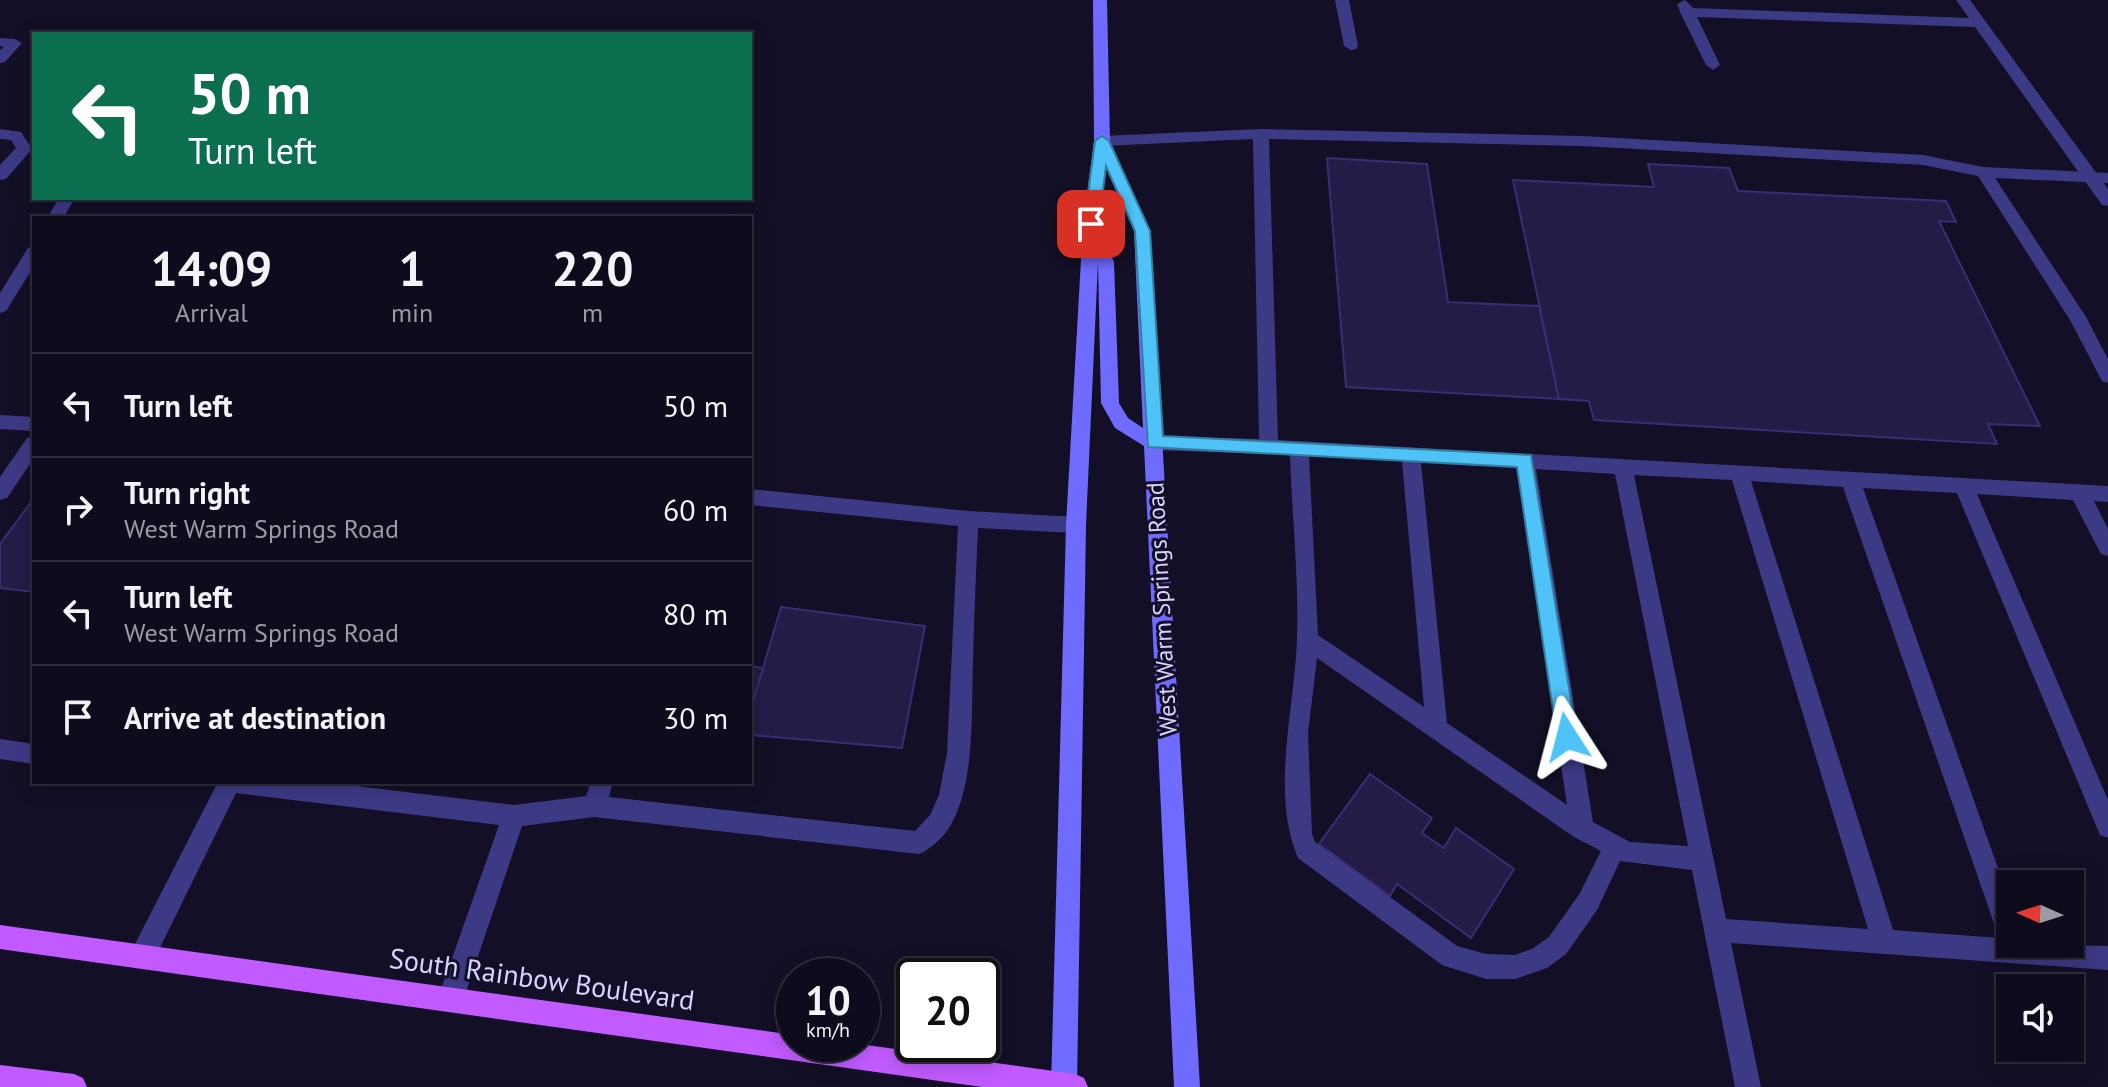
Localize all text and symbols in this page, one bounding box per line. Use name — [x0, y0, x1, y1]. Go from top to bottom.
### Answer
text: 50 m — [188, 57, 311, 129]
icon: left — [56, 64, 160, 168]
text: Turn left — [188, 127, 317, 174]
pin — [1057, 190, 1125, 258]
icon: arrive — [1069, 202, 1113, 246]
text: 14:09 — [151, 237, 272, 299]
text: 1 — [398, 237, 426, 299]
text: 220 — [552, 237, 633, 299]
text: Arrival — [175, 296, 248, 329]
text: min — [391, 296, 433, 329]
text: m — [582, 296, 603, 329]
icon: left — [56, 383, 100, 427]
text: Turn left — [124, 386, 232, 425]
text: 50 m — [663, 386, 728, 425]
text: Turn right — [124, 473, 250, 512]
street label: West Warm Springs Road — [1139, 482, 1184, 737]
icon: right — [56, 487, 100, 531]
text: 60 m — [663, 490, 728, 529]
text: West Warm Springs Road — [124, 512, 399, 545]
text: Turn left — [124, 577, 232, 616]
icon: left — [56, 591, 100, 635]
text: 80 m — [663, 594, 728, 633]
text: West Warm Springs Road — [124, 616, 399, 649]
icon: arrive — [56, 695, 100, 739]
position arrow — [1525, 695, 1609, 779]
text: Arrive at destination — [124, 698, 386, 737]
text: 30 m — [663, 698, 728, 737]
north arrow — [1996, 870, 2084, 958]
map controls — [1996, 870, 2084, 1062]
street label: South Rainbow Boulevard — [387, 939, 697, 1018]
speed limit sign: 20 — [896, 958, 1000, 1062]
text: 10 — [805, 974, 851, 1026]
button: sound — [1996, 974, 2084, 1062]
text: km/h — [806, 1017, 850, 1043]

